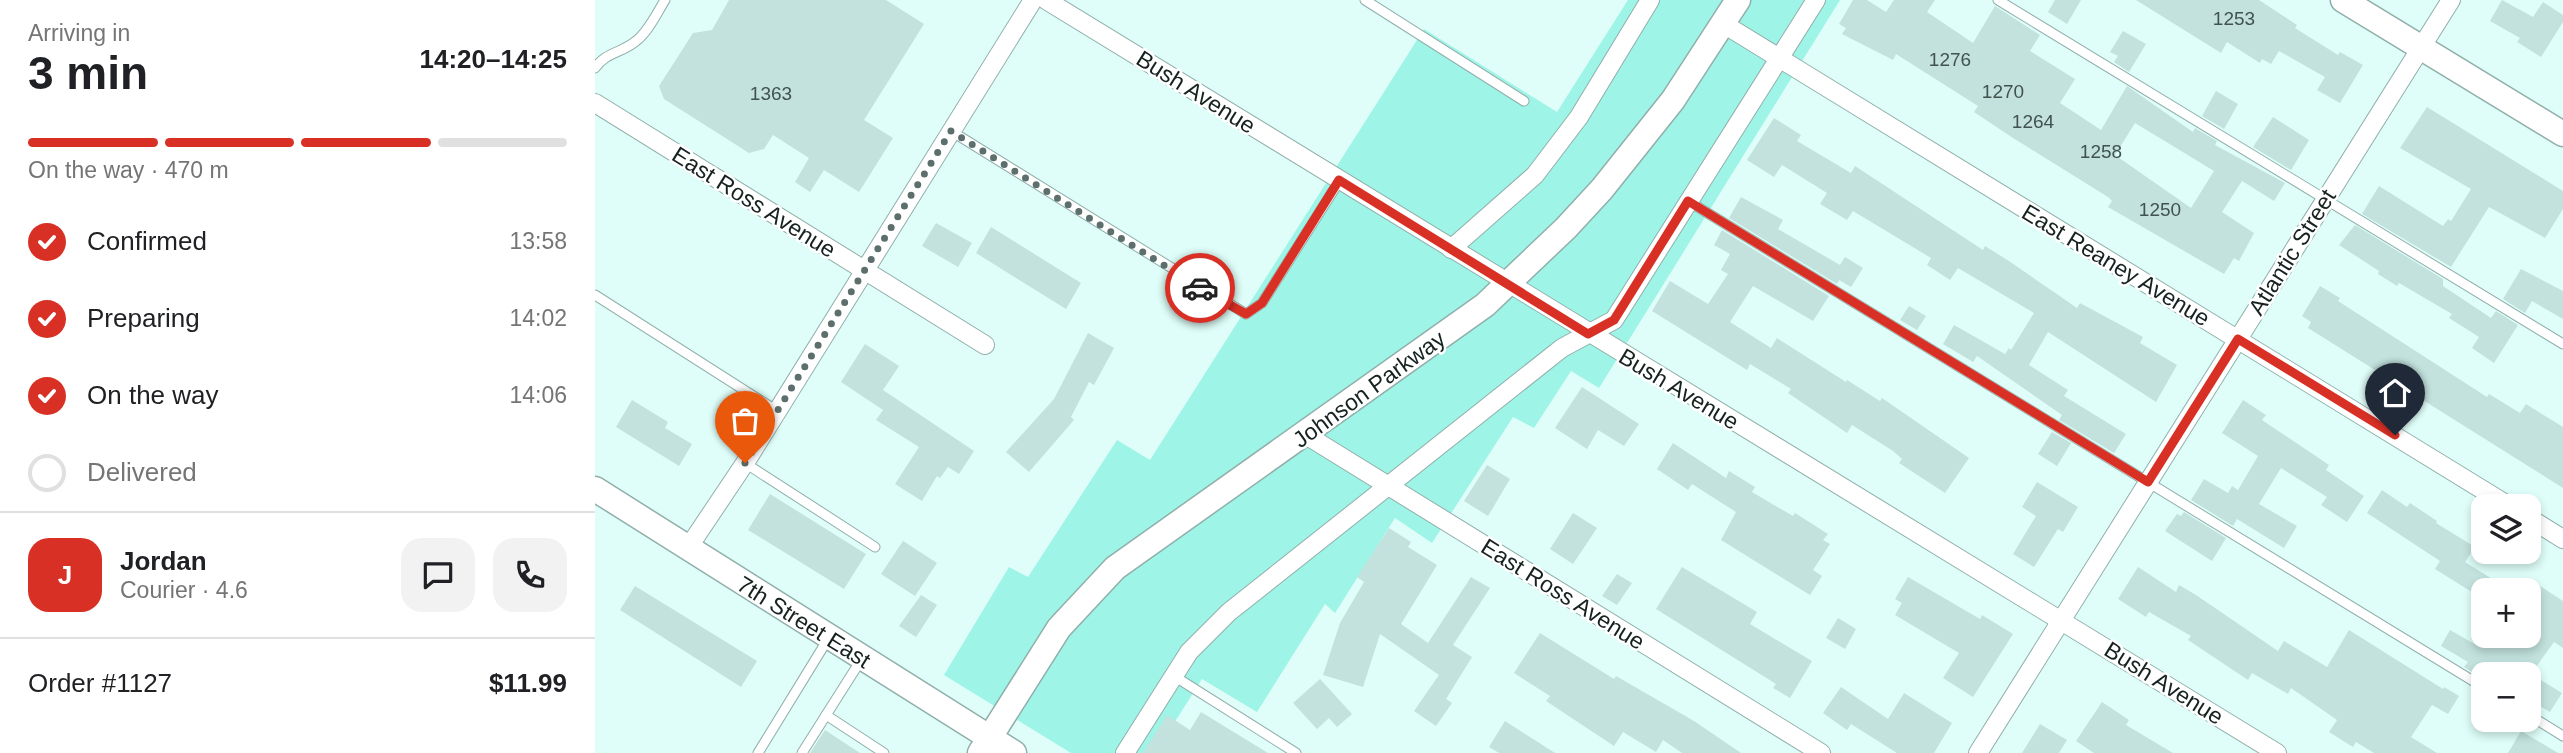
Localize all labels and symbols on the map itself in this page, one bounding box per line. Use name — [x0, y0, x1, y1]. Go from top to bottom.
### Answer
house number: 1253 — [2213, 8, 2255, 29]
street label: Bush Avenue — [1132, 45, 1260, 139]
house number: 1276 — [1929, 49, 1971, 70]
house number: 1270 — [1982, 81, 2024, 102]
house number: 1363 — [750, 83, 792, 104]
house number: 1264 — [2012, 111, 2055, 132]
street label: East Ross Avenue — [668, 141, 840, 263]
house number: 1258 — [2080, 141, 2122, 162]
street label: Atlantic Street — [2243, 184, 2341, 320]
street label: East Reaney Avenue — [2017, 199, 2215, 331]
house number: 1250 — [2139, 199, 2181, 220]
courier — [1165, 253, 1235, 323]
street label: Johnson Parkway — [1288, 325, 1450, 453]
street label: Bush Avenue — [1614, 343, 1744, 435]
pin — [2365, 363, 2425, 435]
pin — [715, 391, 775, 463]
street label: East Ross Avenue — [1477, 533, 1649, 655]
street label: 7th Street East — [733, 571, 876, 674]
street label: Bush Avenue — [2100, 636, 2228, 730]

